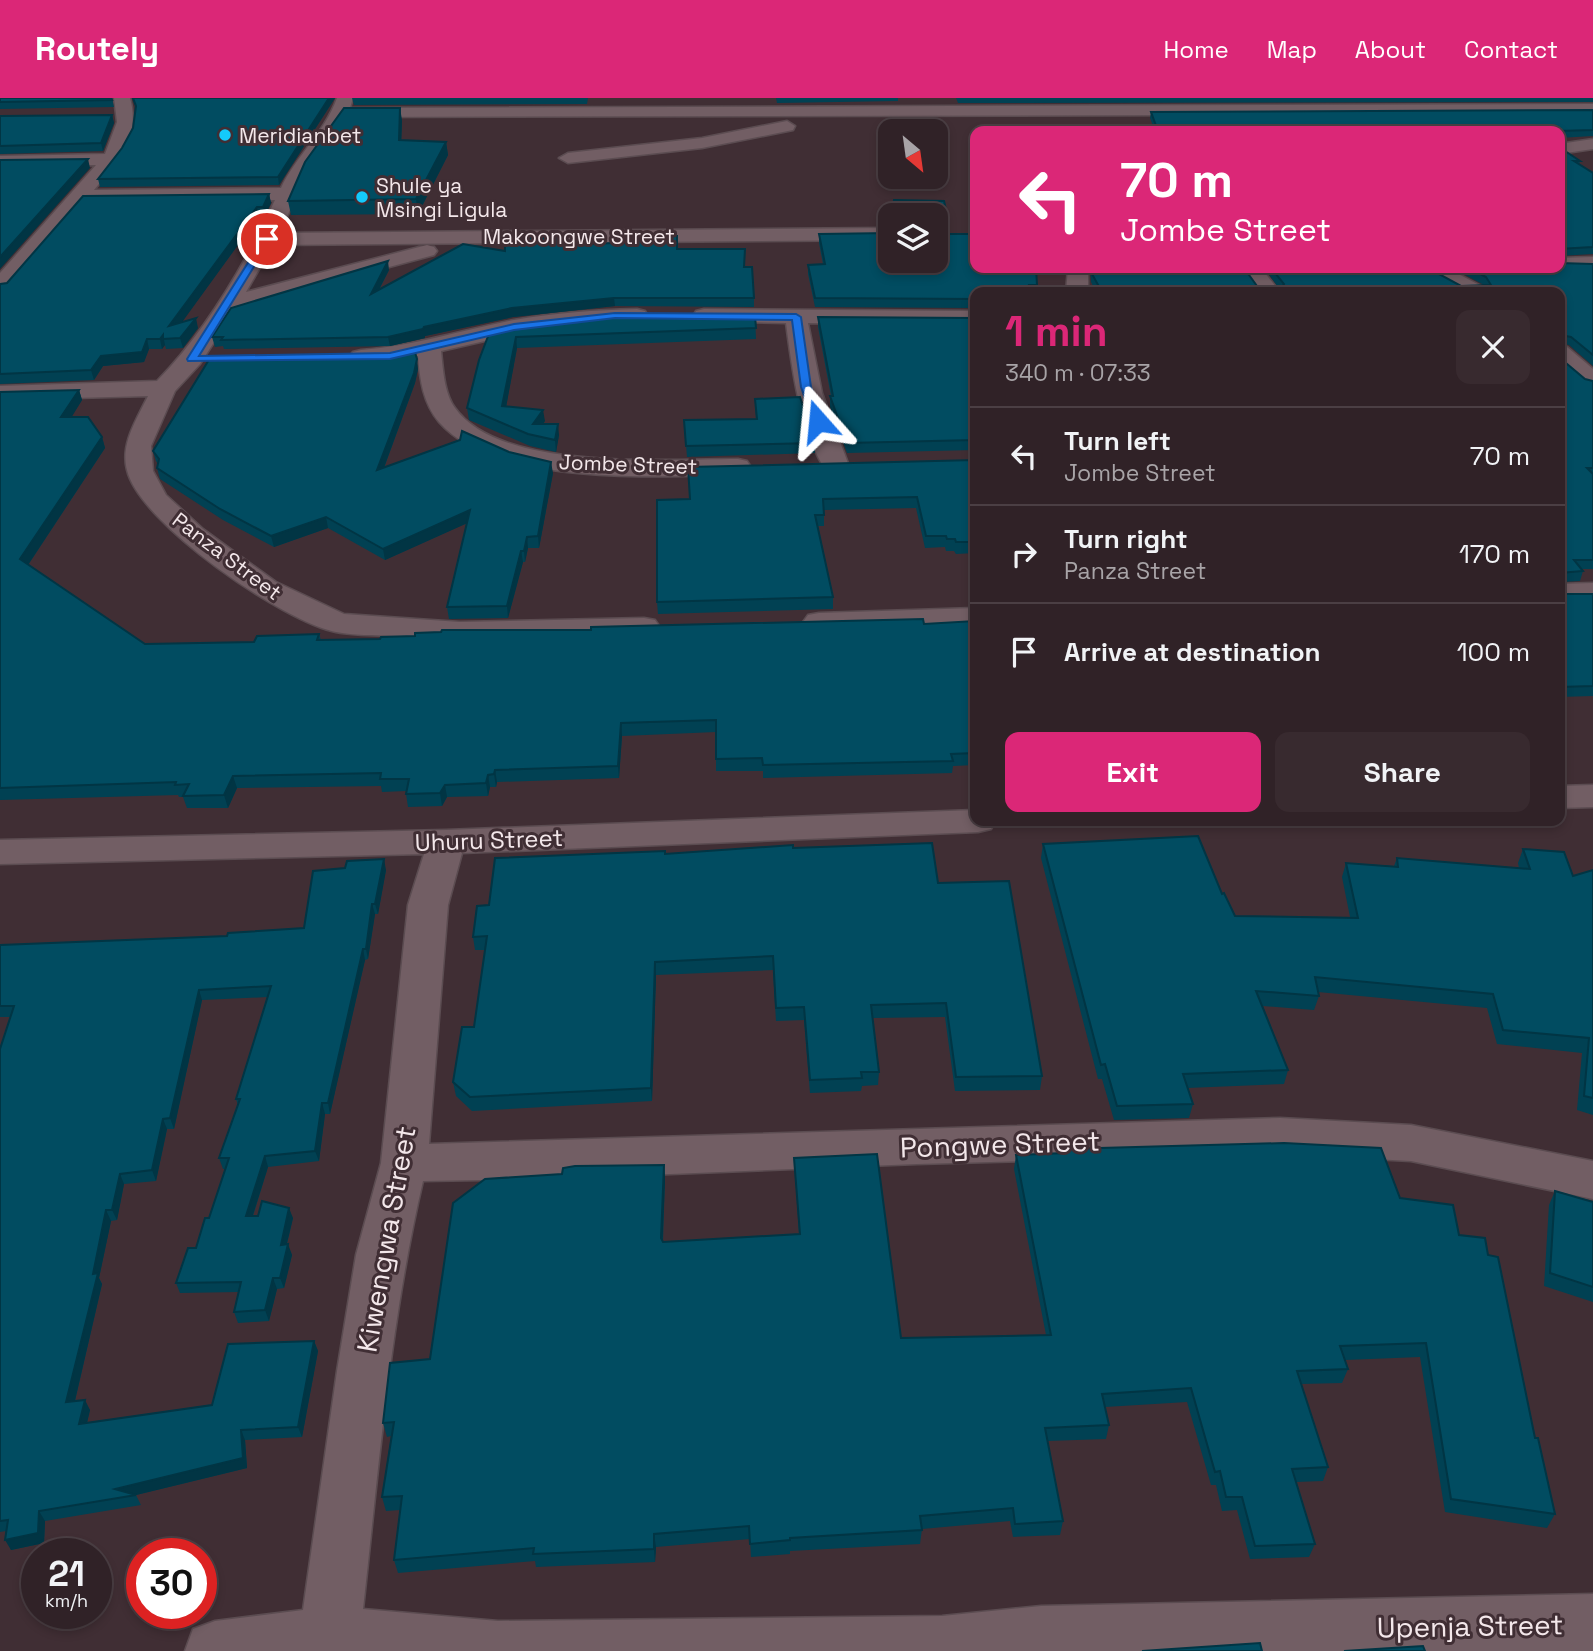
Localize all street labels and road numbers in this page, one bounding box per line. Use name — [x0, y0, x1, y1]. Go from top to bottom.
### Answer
street label: Makoongwe Street — [483, 223, 675, 250]
street label: Jombe Street — [558, 448, 698, 480]
street label: Panza Street — [167, 506, 287, 606]
street label: Uhuru Street — [414, 822, 564, 858]
street label: Kiwengwa Street — [348, 1123, 424, 1355]
street label: Pongwe Street — [899, 1123, 1101, 1165]
street label: Upenja Street — [1377, 1606, 1563, 1646]

